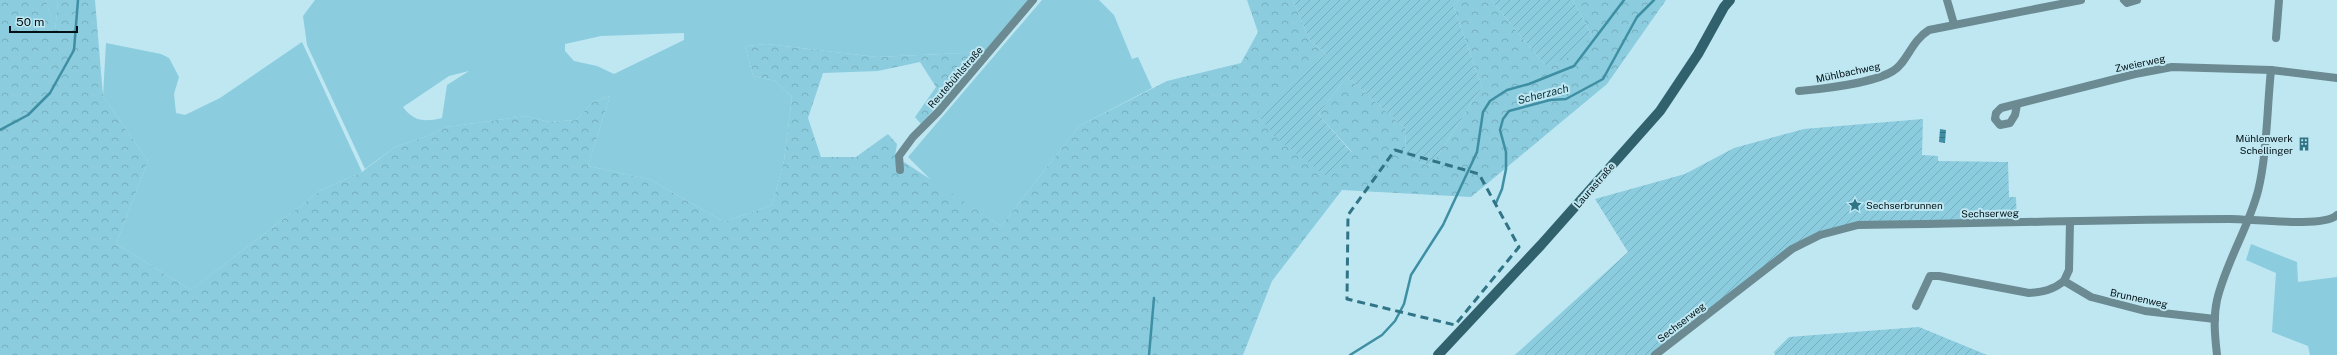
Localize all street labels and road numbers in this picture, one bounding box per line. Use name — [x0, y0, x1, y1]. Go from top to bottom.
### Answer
street label: Reutebühlstraße — [925, 44, 985, 110]
street label: Zweierweg — [2114, 52, 2166, 74]
street label: Mühlbachweg — [1815, 59, 1881, 85]
street label: Laurastraße — [1571, 160, 1617, 210]
street label: Sechserweg — [1961, 206, 2019, 220]
street label: Brunnenweg — [2109, 286, 2169, 310]
street label: Sechserweg — [1655, 299, 1707, 345]

